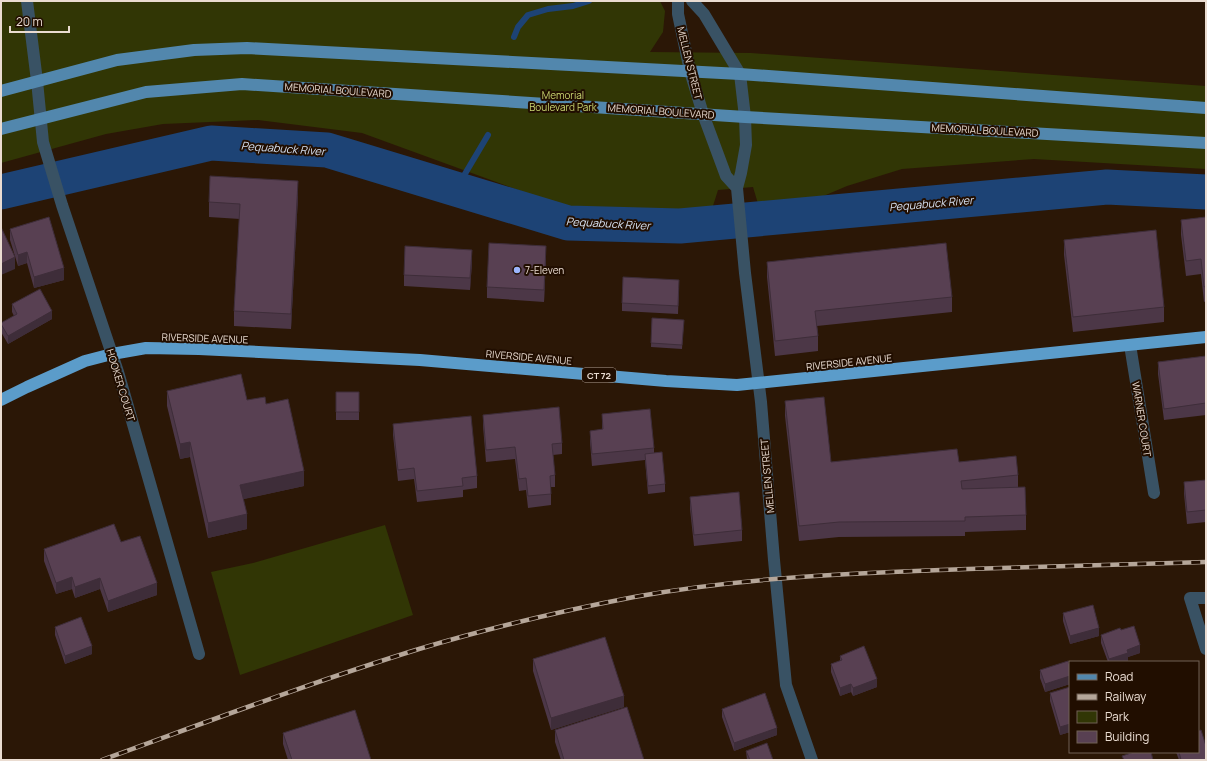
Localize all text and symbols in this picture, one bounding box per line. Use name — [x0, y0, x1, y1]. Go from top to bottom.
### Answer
scale bar — [10, 8, 69, 34]
text: 20 m — [16, 13, 43, 30]
street label: MELLEN STREET — [674, 25, 706, 101]
street label: MEMORIAL BOULEVARD — [284, 79, 392, 101]
park label: Memorial Boulevard Park — [529, 88, 598, 114]
street label: MEMORIAL BOULEVARD — [607, 100, 715, 122]
street label: MEMORIAL BOULEVARD — [931, 120, 1039, 140]
water label: Pequabuck River — [240, 138, 328, 159]
water label: Pequabuck River — [888, 192, 976, 214]
water label: Pequabuck River — [566, 213, 652, 233]
place label: 7-Eleven — [525, 263, 564, 277]
marker: 7-Eleven — [512, 265, 522, 275]
street label: RIVERSIDE AVENUE — [162, 329, 249, 347]
street label: RIVERSIDE AVENUE — [485, 346, 573, 368]
street label: HOOKER COURT — [103, 347, 139, 423]
street label: RIVERSIDE AVENUE — [805, 350, 893, 373]
road number: CT 72 — [582, 368, 616, 382]
street label: WARNER COURT — [1129, 380, 1155, 458]
street label: MELLEN STREET — [757, 438, 777, 514]
legend — [1069, 661, 1199, 753]
text: Road — [1105, 668, 1133, 685]
text: Railway — [1105, 688, 1147, 705]
text: Park — [1105, 708, 1130, 725]
text: Building — [1105, 728, 1149, 745]

